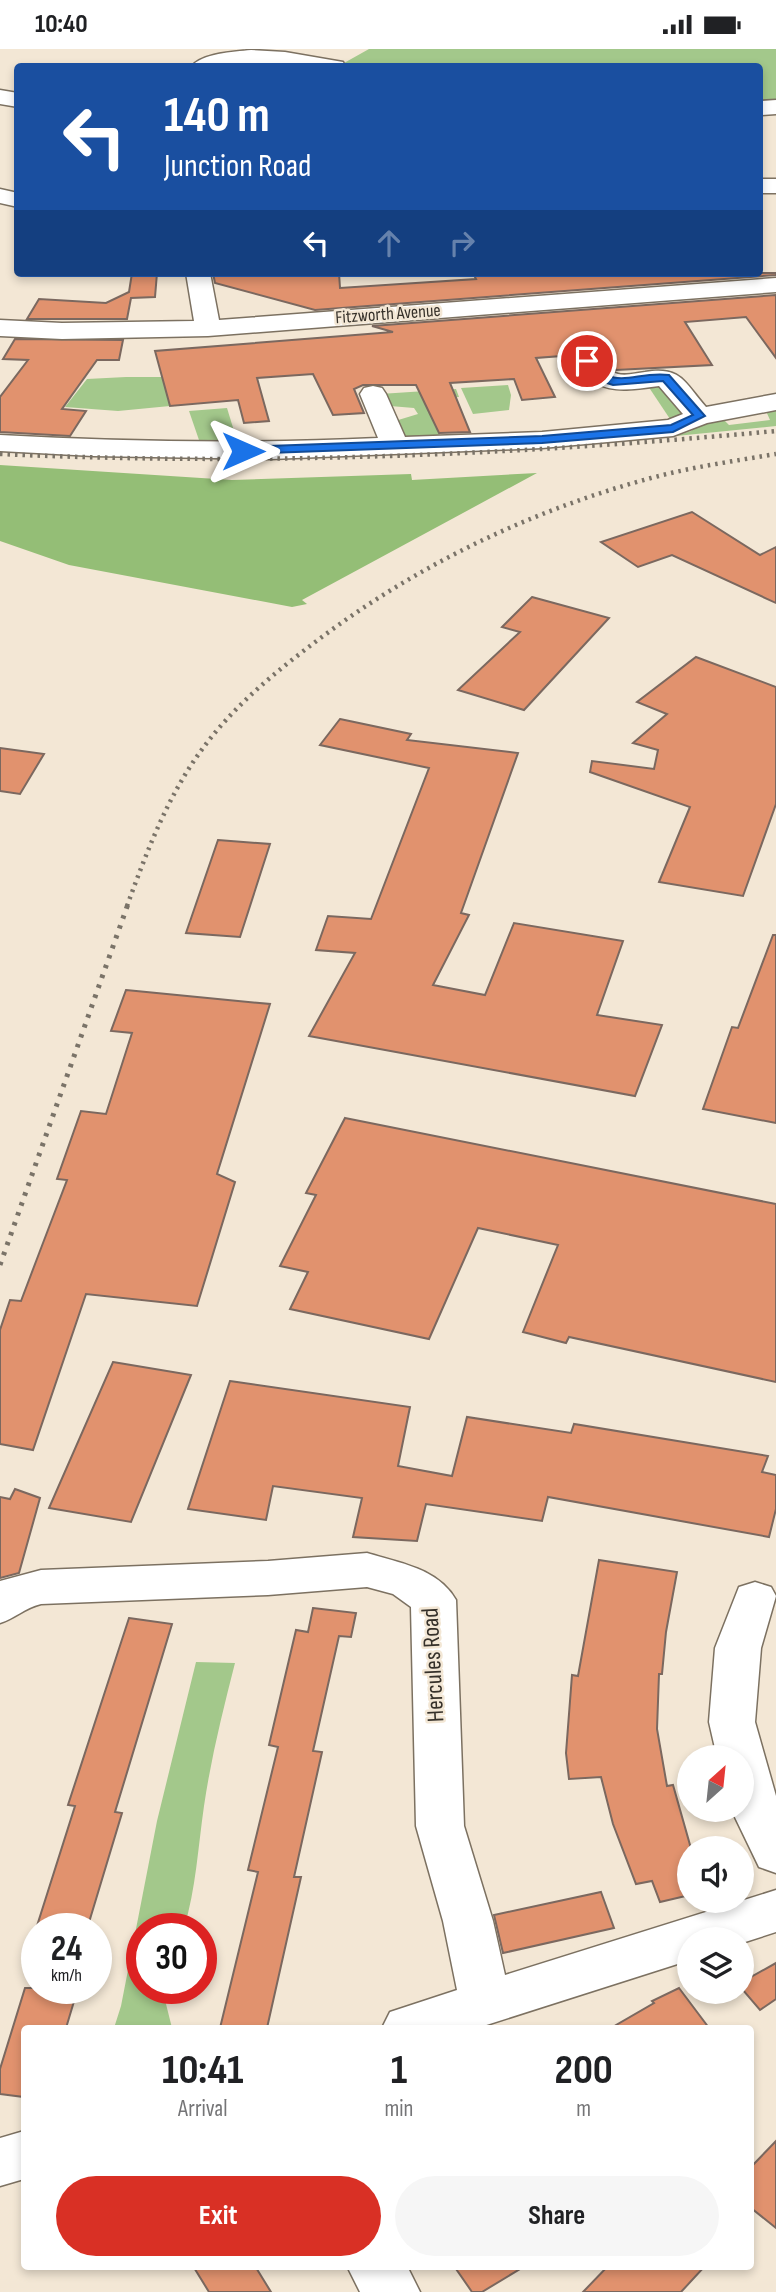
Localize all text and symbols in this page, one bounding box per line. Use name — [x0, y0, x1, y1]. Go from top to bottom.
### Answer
text: 10:40 — [35, 9, 88, 40]
text: 140 m — [164, 87, 270, 146]
icon: left — [49, 91, 140, 182]
text: Junction Road — [164, 147, 311, 186]
icon: left — [297, 224, 335, 262]
icon: ahead — [370, 224, 408, 262]
icon: right — [443, 224, 481, 262]
street label: Fitzworth Avenue — [335, 300, 441, 328]
pin — [557, 331, 617, 391]
icon: arrive — [568, 342, 606, 380]
position arrow — [206, 414, 280, 488]
street label: Hercules Road — [416, 1607, 450, 1723]
north arrow — [677, 1745, 754, 1822]
map controls — [677, 1745, 754, 2004]
button: sound — [677, 1836, 754, 1913]
speed limit sign: 30 — [126, 1913, 217, 2004]
button: layers — [677, 1927, 754, 2004]
text: 24 — [51, 1928, 82, 1971]
text: km/h — [51, 1965, 82, 1986]
text: 10:41 — [162, 2045, 243, 2096]
text: 1 — [391, 2045, 407, 2096]
text: 200 — [554, 2045, 613, 2096]
text: Arrival — [178, 2095, 227, 2123]
text: min — [385, 2095, 413, 2123]
text: m — [576, 2095, 591, 2123]
button: Exit — [56, 2176, 381, 2256]
button: Share — [395, 2176, 719, 2256]

